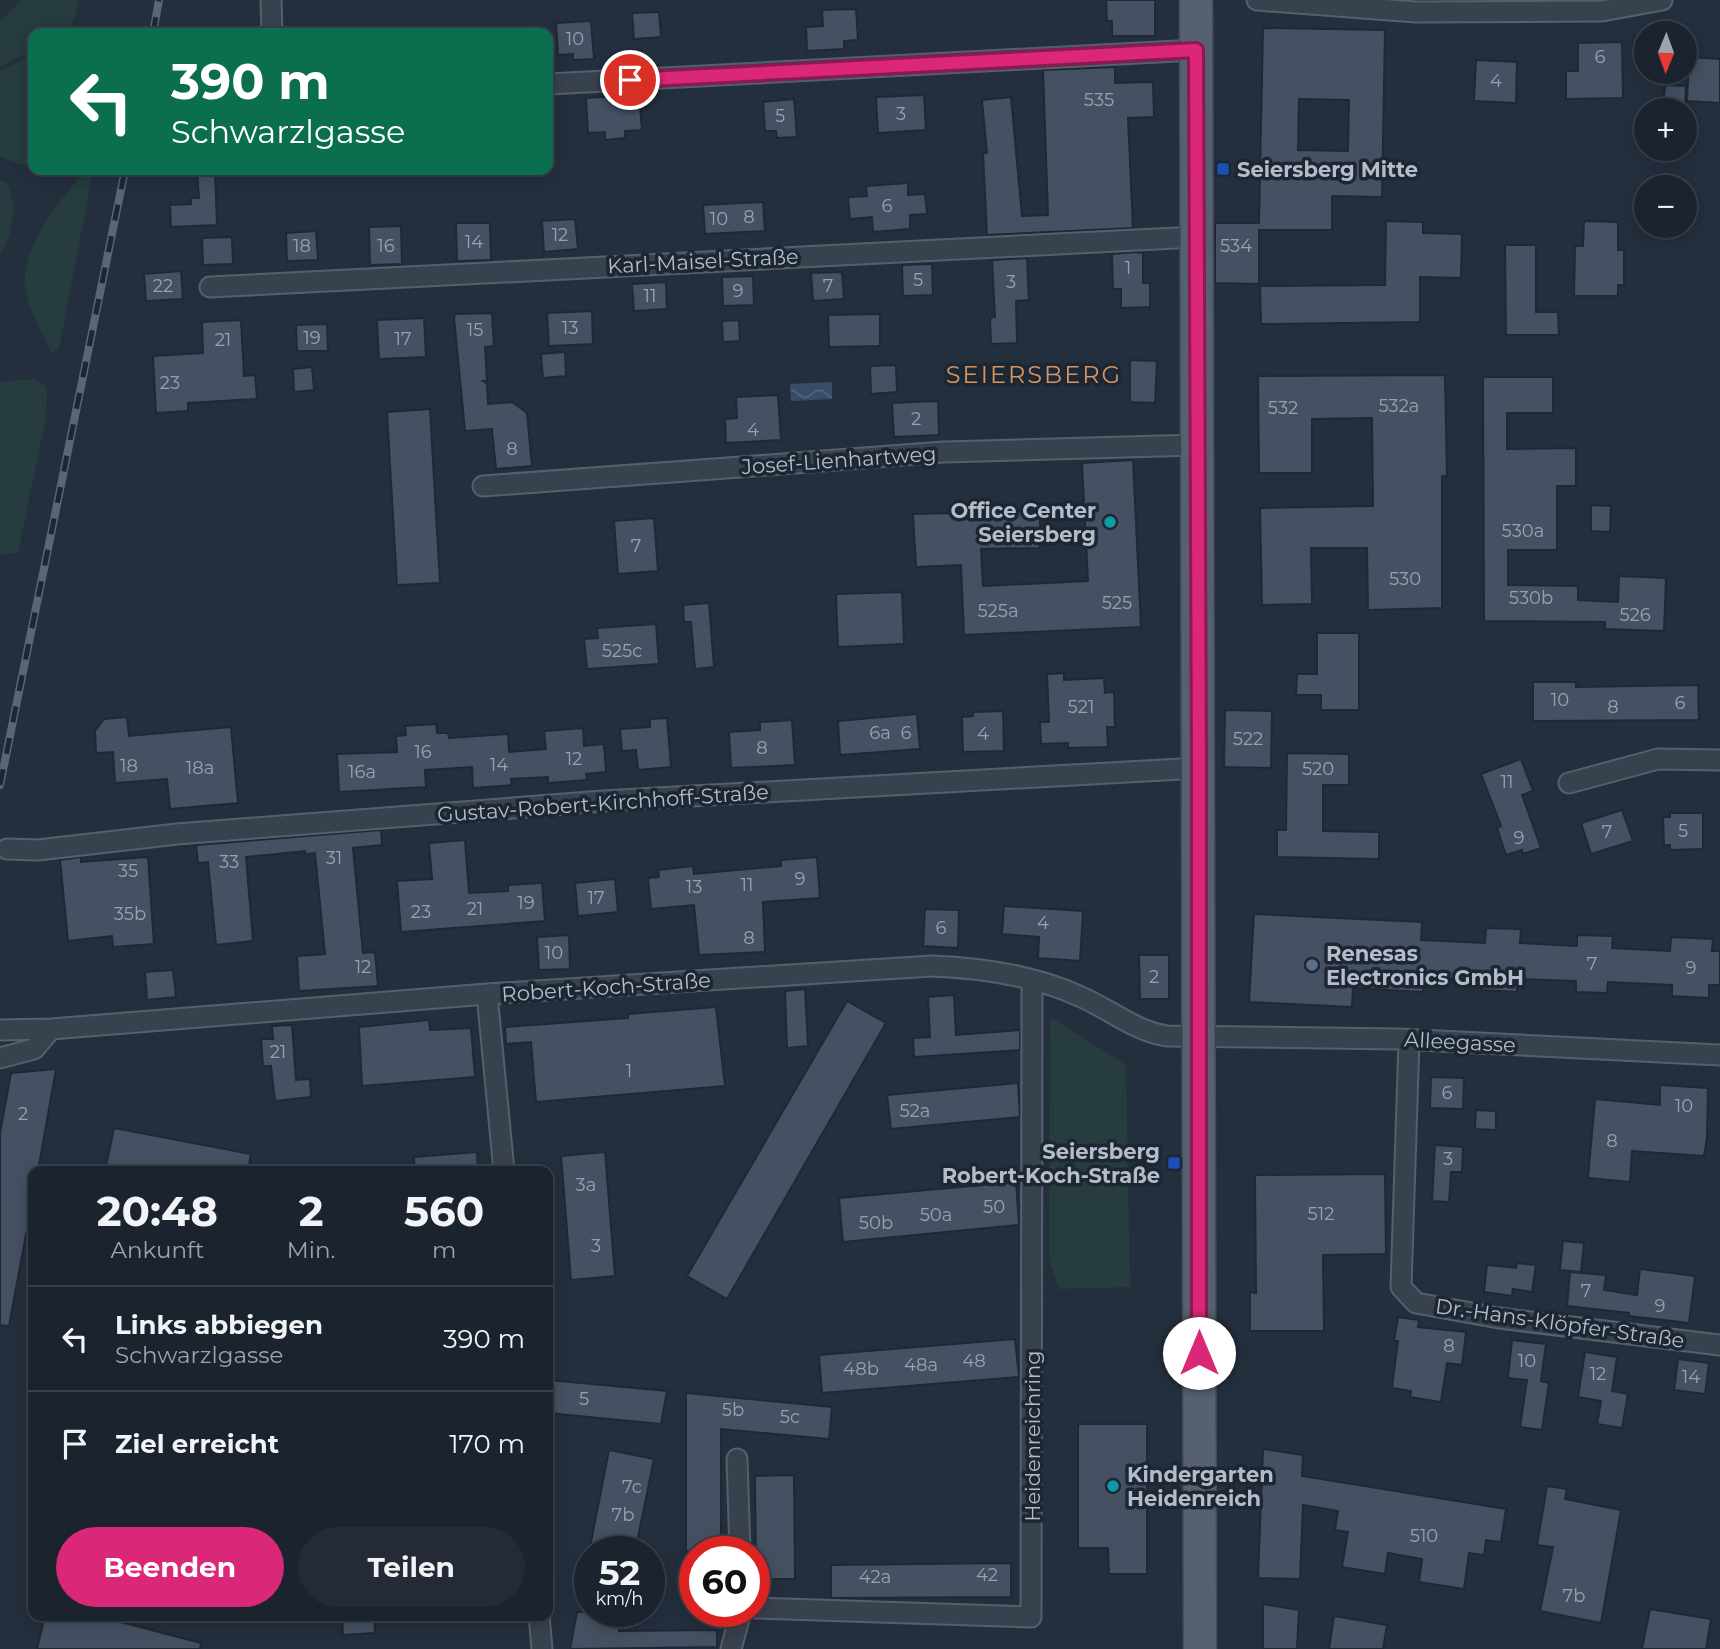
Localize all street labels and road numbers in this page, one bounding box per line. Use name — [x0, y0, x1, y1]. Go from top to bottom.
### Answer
street label: Karl-Maisel-Straße — [607, 244, 799, 278]
street label: Josef-Lienhartweg — [740, 441, 937, 479]
street label: Gustav-Robert-Kirchhoff-Straße — [436, 779, 770, 827]
street label: Robert-Koch-Straße — [501, 967, 711, 1007]
street label: Alleegasse — [1404, 1027, 1516, 1057]
street label: Dr.-Hans-Klöpfer-Straße — [1434, 1293, 1686, 1353]
street label: Heidenreichring — [1020, 1350, 1045, 1522]

